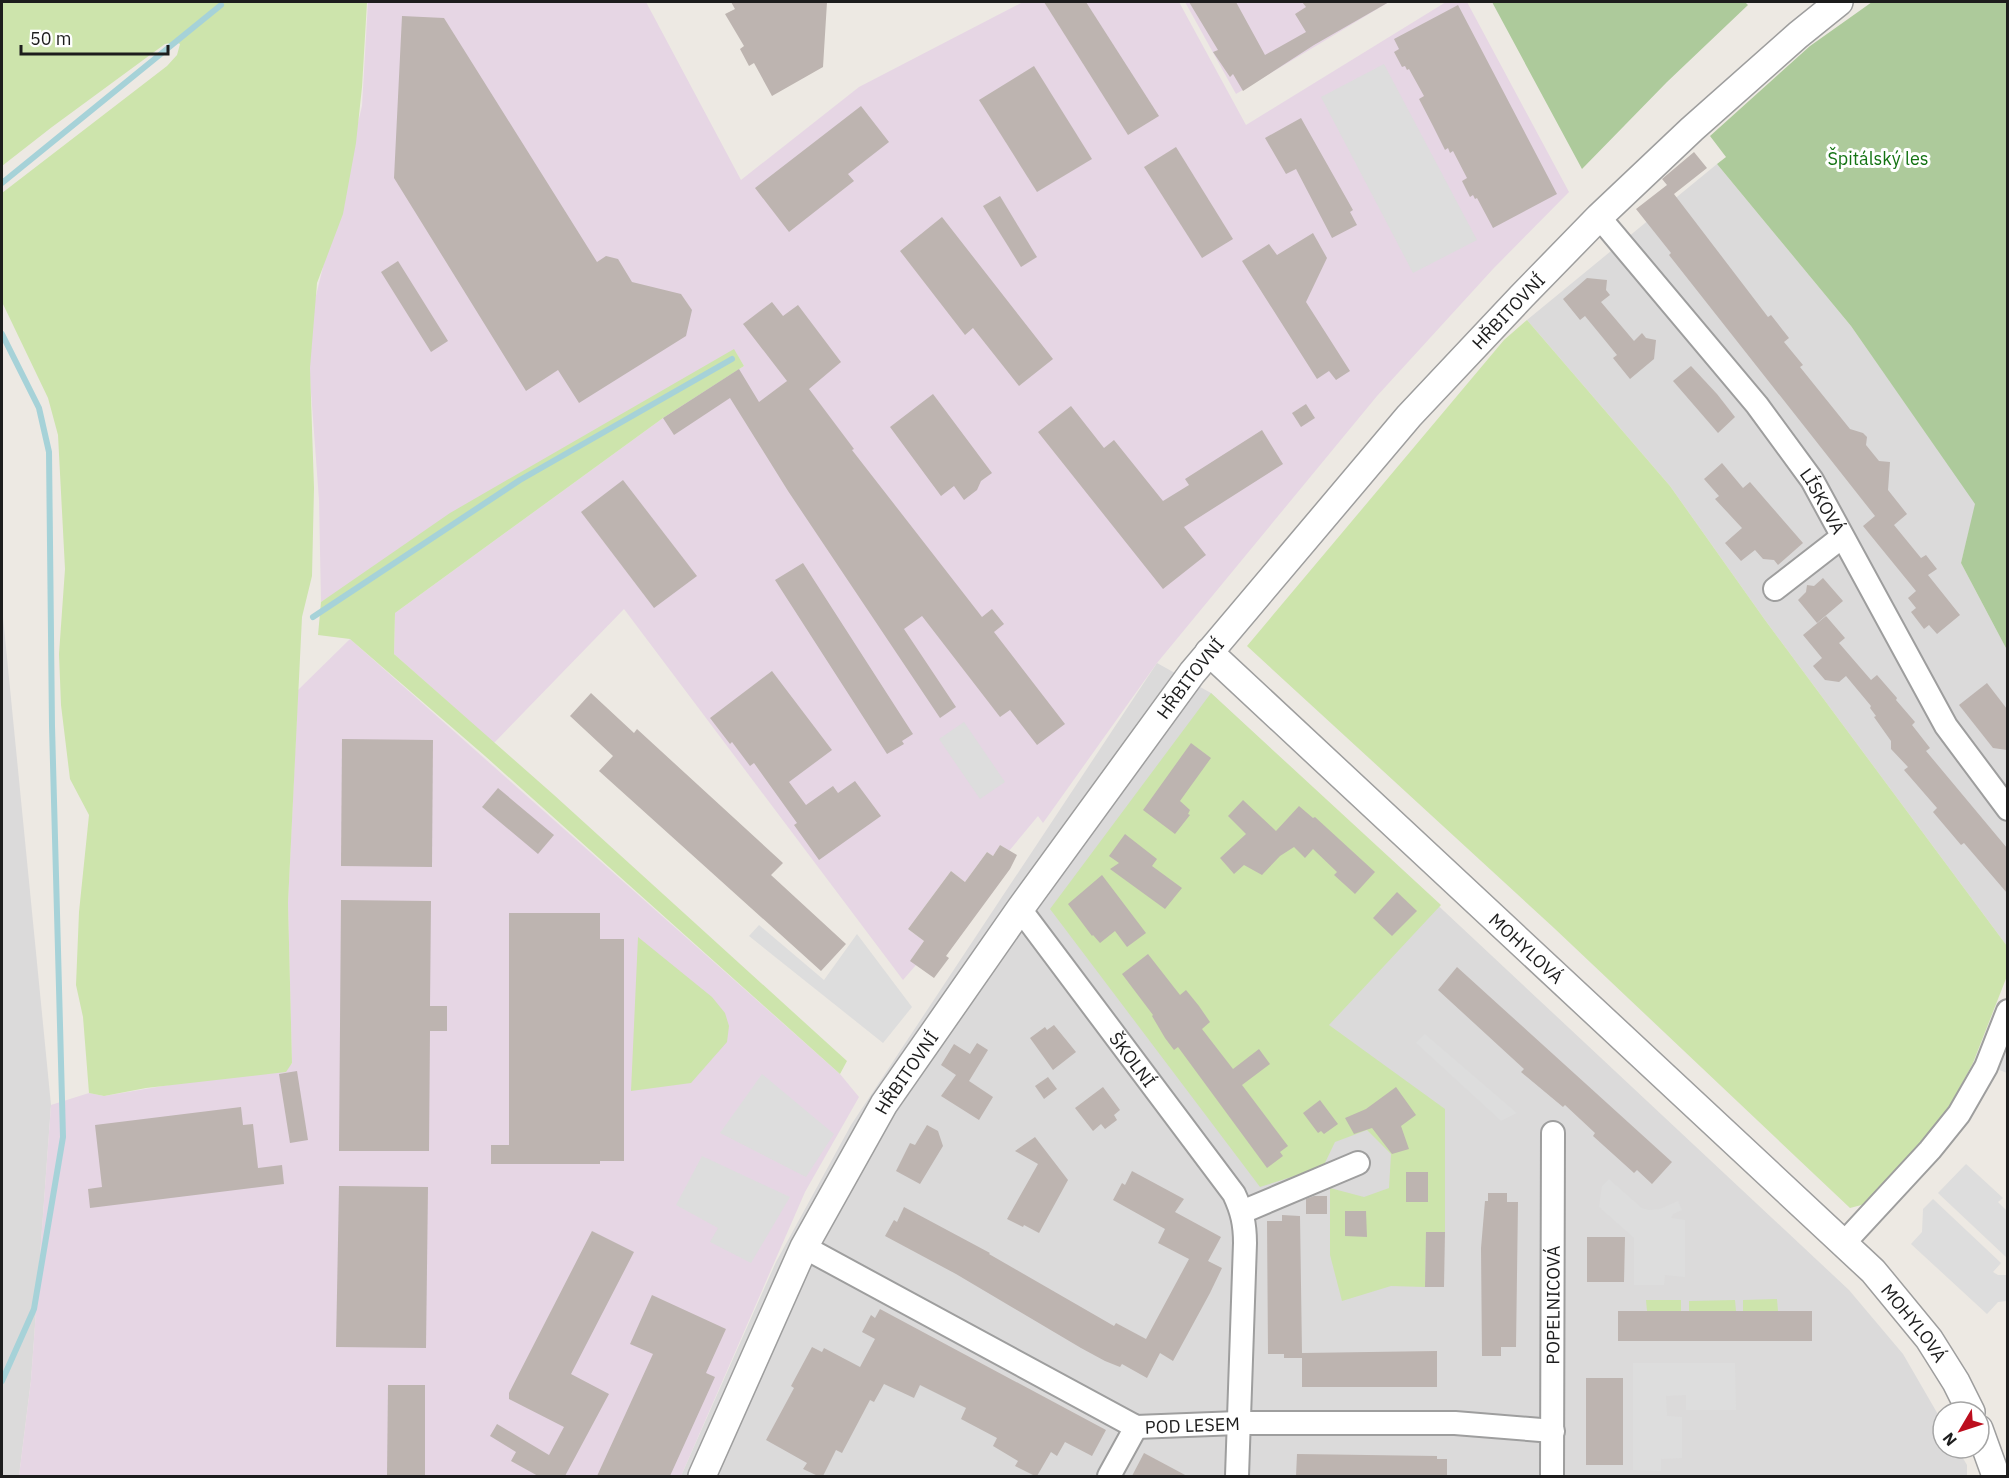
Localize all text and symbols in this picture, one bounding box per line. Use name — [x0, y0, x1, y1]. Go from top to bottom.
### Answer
scale bar — [21, 18, 168, 56]
text: 50 m — [30, 27, 72, 50]
park label: Špitálský les — [1827, 146, 1929, 170]
street label: HŘBITOVNÍ — [1466, 268, 1550, 354]
street label: LÍSKOVÁ — [1795, 463, 1851, 538]
street label: HŘBITOVNÍ — [1151, 633, 1228, 723]
street label: MOHYLOVÁ — [1484, 908, 1569, 989]
street label: HŘBITOVNÍ — [869, 1026, 943, 1118]
street label: ŠKOLNÍ — [1105, 1027, 1161, 1091]
street label: POPELNICOVÁ — [1541, 1245, 1564, 1365]
street label: MOHYLOVÁ — [1876, 1279, 1952, 1367]
north arrow — [1931, 1400, 1991, 1460]
street label: POD LESEM — [1144, 1411, 1240, 1438]
text: N — [1938, 1429, 1961, 1450]

